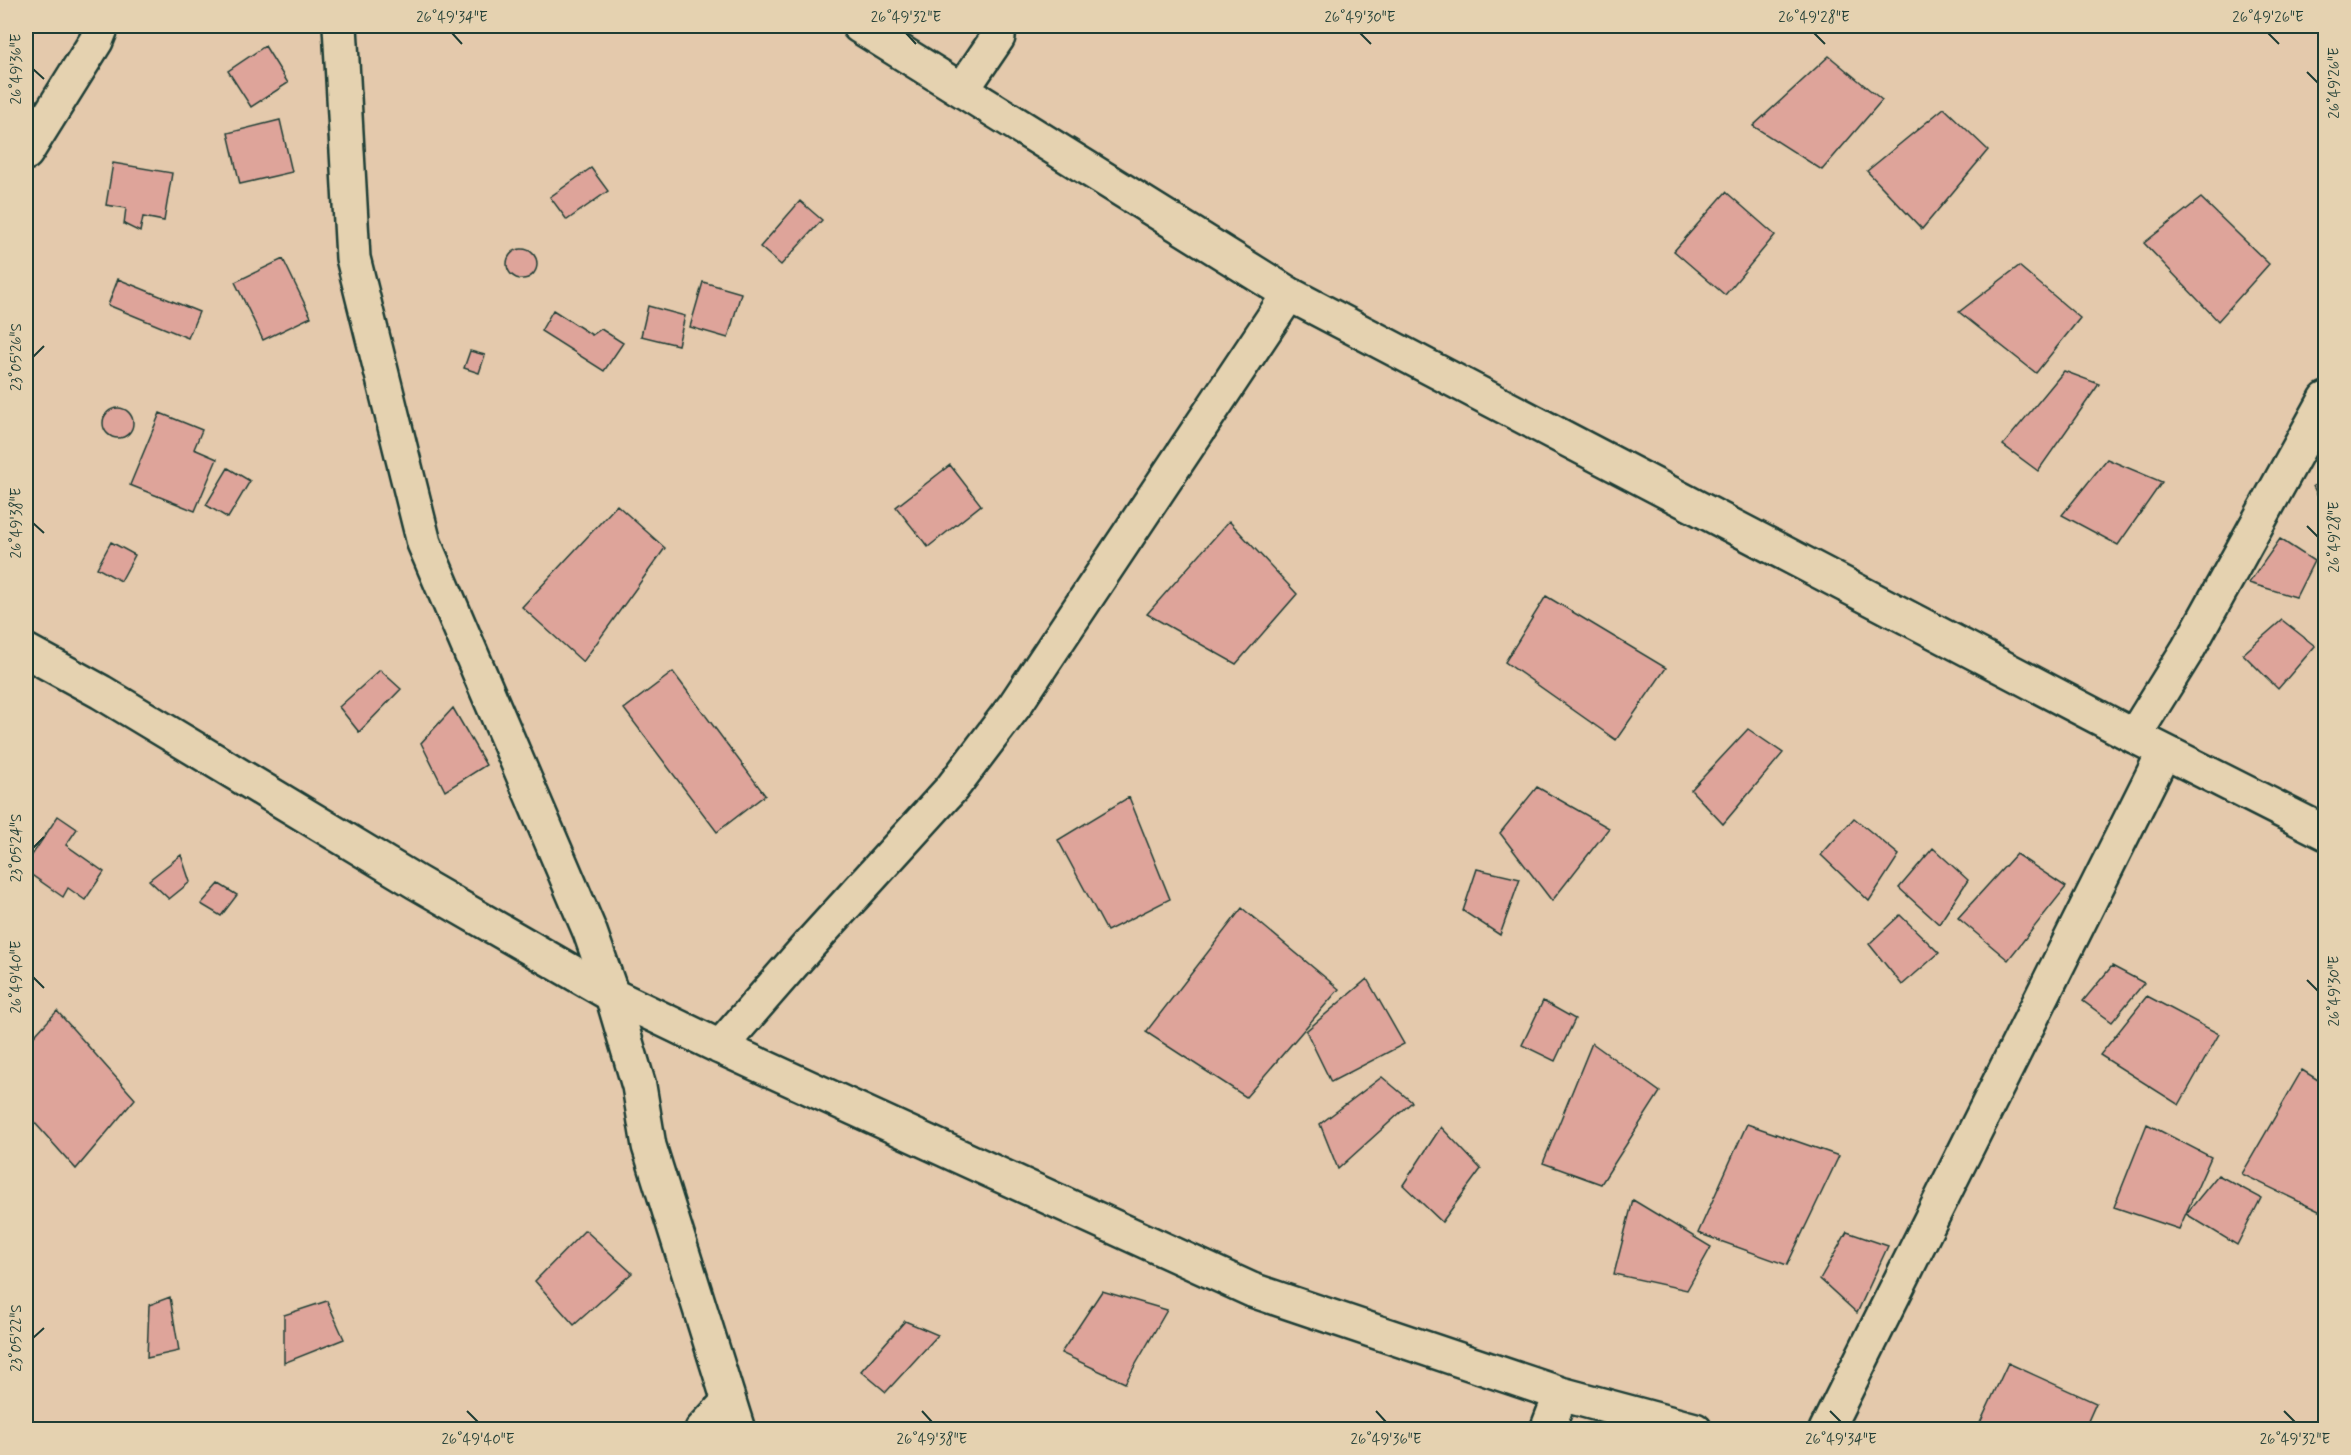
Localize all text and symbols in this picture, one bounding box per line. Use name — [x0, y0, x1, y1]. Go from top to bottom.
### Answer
text: 26°49'34"E — [416, 8, 488, 28]
text: 26°49'32"E — [871, 8, 941, 28]
text: 26°49'30"E — [1324, 8, 1396, 28]
text: 26°49'28"E — [1778, 8, 1850, 28]
text: 26°49'26"E — [2232, 8, 2304, 28]
text: 26°49'36"E — [7, 33, 27, 104]
text: 26°49'26"E — [2325, 47, 2345, 119]
text: 23°05'26"S — [7, 323, 27, 391]
text: 26°49'38"E — [7, 487, 27, 558]
text: 26°49'28"E — [2325, 501, 2345, 573]
text: 23°05'24"S — [7, 814, 27, 882]
text: 26°49'40"E — [7, 940, 27, 1014]
text: 26°49'30"E — [2325, 955, 2345, 1027]
text: 23°05'22"S — [7, 1304, 27, 1372]
text: 26°49'40"E — [441, 1430, 515, 1450]
text: 26°49'38"E — [897, 1430, 968, 1450]
text: 26°49'36"E — [1351, 1430, 1422, 1450]
text: 26°49'34"E — [1805, 1430, 1877, 1450]
text: 26°49'32"E — [2260, 1430, 2330, 1450]

